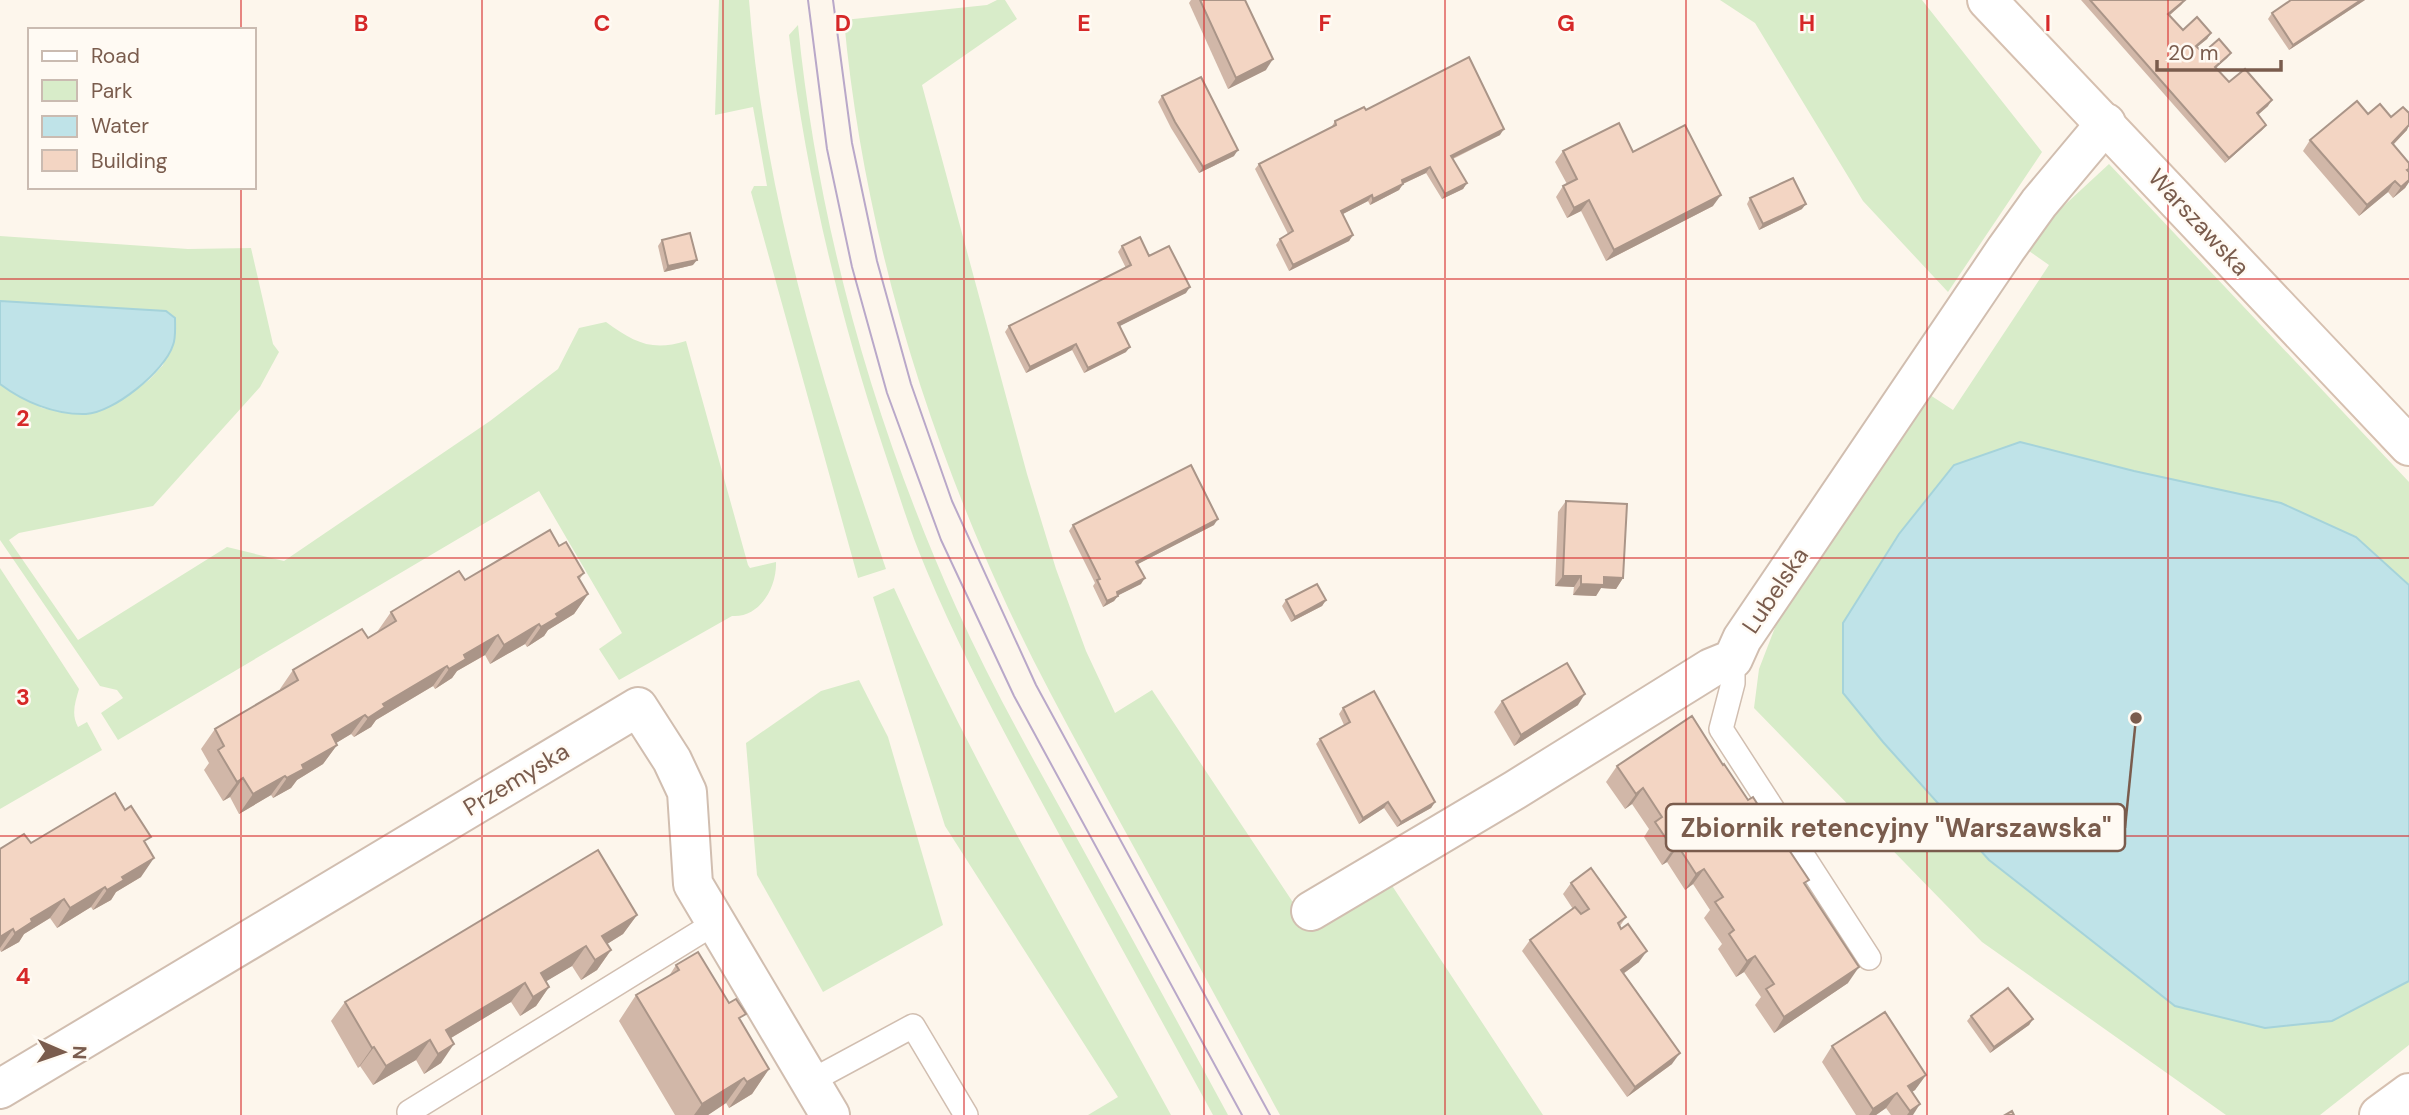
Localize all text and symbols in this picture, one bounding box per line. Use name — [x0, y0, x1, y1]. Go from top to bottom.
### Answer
text: B — [354, 8, 368, 38]
text: C — [594, 8, 610, 38]
text: D — [835, 8, 851, 38]
text: E — [1077, 8, 1091, 38]
text: F — [1319, 8, 1332, 38]
text: G — [1557, 8, 1575, 38]
text: H — [1799, 8, 1815, 38]
text: I — [2045, 8, 2051, 38]
legend — [28, 28, 256, 189]
scale bar — [2157, 28, 2281, 72]
text: 20 m — [2168, 39, 2219, 67]
text: Road — [91, 42, 140, 70]
text: Park — [91, 77, 133, 105]
text: Water — [91, 112, 149, 140]
text: Building — [91, 147, 168, 175]
street label: Warszawska — [2142, 162, 2256, 282]
text: 2 — [16, 403, 30, 433]
street label: Lubelska — [1735, 541, 1815, 639]
text: 3 — [16, 682, 30, 712]
street label: Przemyska — [457, 735, 575, 823]
callout: Zbiornik retencyjny "Warszawska" — [1666, 804, 2125, 851]
text: Zbiornik retencyjny "Warszawska" — [1681, 811, 2111, 845]
text: 4 — [16, 961, 31, 991]
north arrow — [28, 1017, 98, 1087]
text: N — [67, 1045, 92, 1060]

